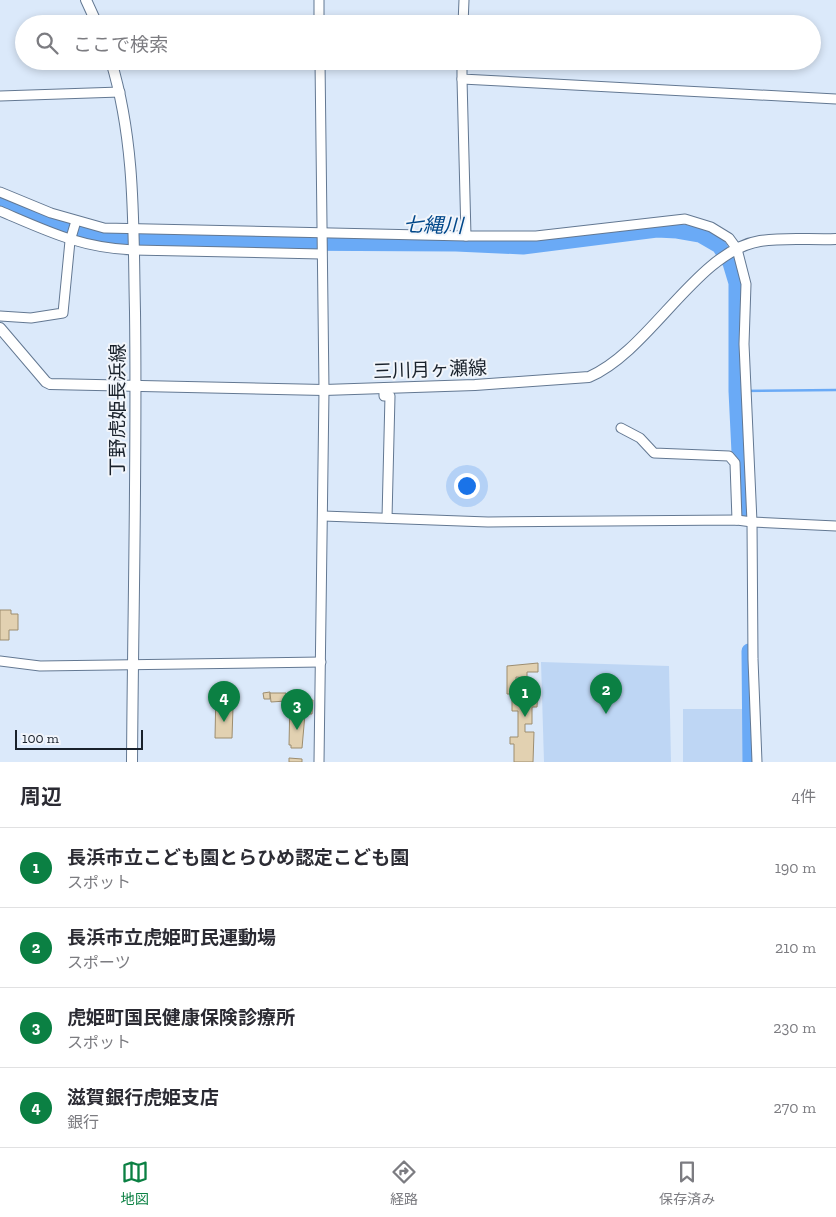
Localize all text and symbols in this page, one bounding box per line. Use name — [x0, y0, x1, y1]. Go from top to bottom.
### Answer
search box — [15, 15, 821, 70]
icon: search — [33, 29, 61, 57]
text: ここで検索 — [73, 33, 168, 56]
water label: 七縄川 — [403, 212, 465, 238]
street label: 丁野虎姫長浜線 — [106, 343, 129, 477]
street label: 三川月ヶ瀬線 — [373, 356, 487, 383]
your location — [454, 473, 480, 499]
pin: 2 — [590, 673, 622, 714]
pin: 1 — [509, 676, 541, 717]
pin: 4 — [208, 681, 240, 722]
pin: 3 — [281, 689, 313, 730]
scale bar — [15, 727, 142, 750]
text: 100 m — [22, 730, 59, 747]
text: 周辺 — [20, 784, 62, 809]
text: 4件 — [791, 787, 816, 806]
text: 長浜市立こども園とらひめ認定こども園 — [67, 846, 409, 869]
text: 1 — [33, 858, 39, 877]
text: 190 m — [775, 858, 816, 877]
text: スポット — [67, 873, 131, 892]
text: 長浜市立虎姫町民運動場 — [67, 926, 276, 949]
text: 2 — [32, 938, 40, 957]
text: 210 m — [775, 938, 816, 957]
text: スポーツ — [67, 953, 131, 972]
text: 虎姫町国民健康保険診療所 — [67, 1006, 295, 1029]
text: 3 — [32, 1018, 40, 1037]
text: 230 m — [773, 1018, 816, 1037]
text: スポット — [67, 1033, 131, 1052]
text: 滋賀銀行虎姫支店 — [67, 1086, 219, 1109]
text: 4 — [31, 1098, 41, 1117]
text: 270 m — [774, 1098, 816, 1117]
text: 銀行 — [67, 1113, 99, 1132]
tab: 地図 — [121, 1158, 149, 1208]
tab: 経路 — [390, 1158, 418, 1208]
tab: 保存済み — [659, 1158, 715, 1208]

